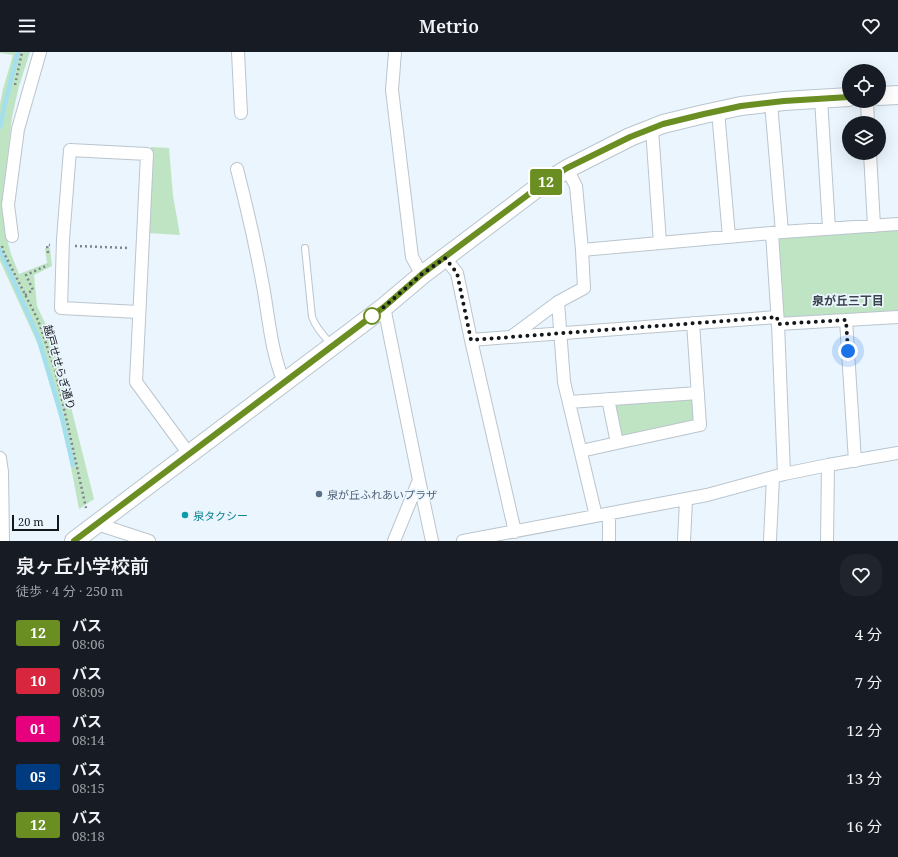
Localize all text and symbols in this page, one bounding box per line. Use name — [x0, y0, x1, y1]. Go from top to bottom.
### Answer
text: Metrio — [419, 14, 479, 38]
icon: menu — [16, 15, 38, 37]
icon: heart — [860, 15, 882, 37]
map controls — [842, 64, 886, 160]
button: locate — [842, 64, 886, 108]
button: layers — [842, 116, 886, 160]
line badge: 12 — [528, 169, 564, 195]
text: 12 — [538, 172, 554, 191]
district label: 泉が丘三丁目 — [812, 292, 884, 309]
unlabelled marker — [363, 307, 381, 325]
street label: 越戸せせらぎ通り — [41, 323, 79, 411]
your location — [838, 341, 858, 361]
place label: 泉が丘ふれあいプラザ — [327, 487, 437, 502]
marker: 泉が丘ふれあいプラザ — [314, 489, 324, 499]
place label: 泉タクシー — [193, 508, 248, 523]
marker: 泉タクシー — [180, 510, 190, 520]
scale bar — [12, 513, 59, 532]
text: 20 m — [18, 514, 44, 529]
text: 泉ヶ丘小学校前 — [16, 553, 149, 579]
button: heart — [840, 554, 882, 596]
text: 徒歩 · 4 分 · 250 m — [16, 582, 123, 600]
text: バス — [72, 615, 102, 635]
text: 12 — [30, 623, 46, 642]
text: 4 分 — [855, 624, 882, 644]
text: 08:06 — [72, 635, 105, 653]
text: バス — [72, 663, 102, 683]
text: 10 — [30, 671, 46, 690]
text: 7 分 — [855, 672, 882, 692]
text: 08:09 — [72, 683, 105, 701]
text: バス — [72, 711, 102, 731]
text: 01 — [30, 719, 46, 738]
text: 12 分 — [846, 720, 882, 740]
text: 08:14 — [72, 731, 105, 749]
text: バス — [72, 759, 102, 779]
text: 05 — [30, 767, 46, 786]
text: 13 分 — [846, 768, 882, 788]
text: 08:15 — [72, 779, 105, 797]
text: バス — [72, 807, 102, 827]
text: 12 — [30, 815, 46, 834]
text: 16 分 — [846, 816, 882, 836]
text: 08:18 — [72, 827, 105, 845]

